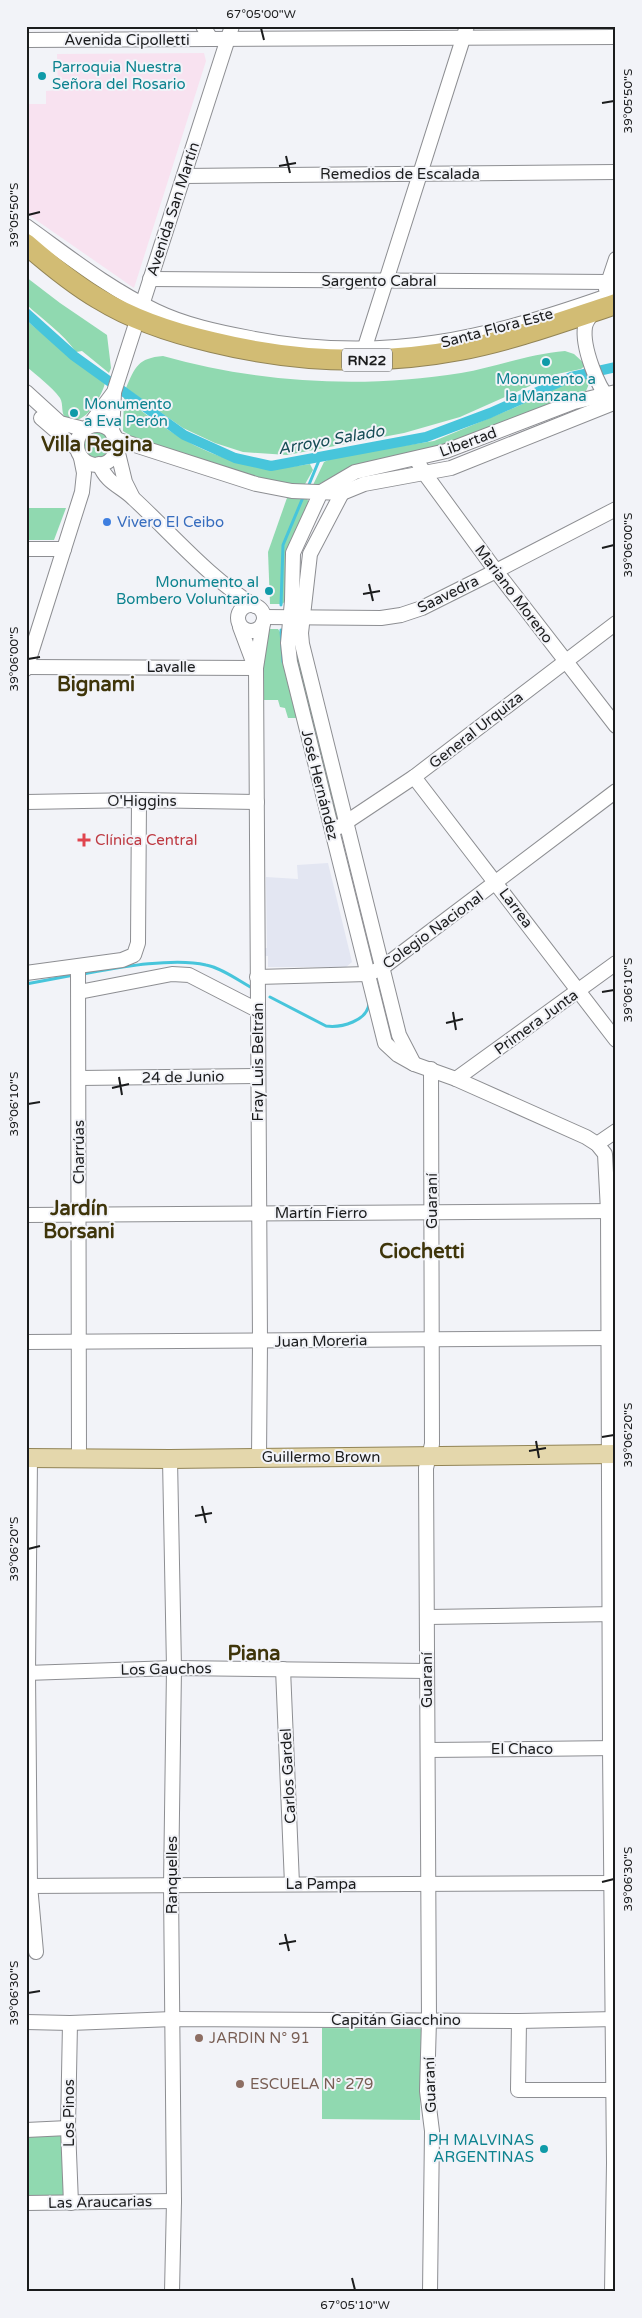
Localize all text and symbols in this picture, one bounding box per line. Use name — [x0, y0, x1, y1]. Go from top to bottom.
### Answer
text: 67°05'00"W — [226, 7, 296, 21]
street label: Avenida Cipolletti — [64, 31, 190, 49]
place label: Parroquia Nuestra Señora del Rosario — [52, 58, 186, 93]
text: 39°05'50"S — [621, 69, 635, 133]
marker: Parroquia Nuestra Señora del Rosario — [36, 70, 48, 82]
street label: Avenida San Martín — [143, 140, 203, 278]
street label: Remedios de Escalada — [320, 165, 480, 183]
text: 39°05'50"S — [7, 183, 21, 247]
street label: Sargento Cabral — [322, 272, 436, 290]
street label: Santa Flora Este — [439, 304, 555, 352]
road number: RN22 — [342, 348, 392, 372]
marker: Monumento a la Manzana — [540, 356, 552, 368]
place label: Monumento a la Manzana — [496, 370, 596, 405]
place label: Monumento a Eva Perón — [84, 395, 172, 430]
marker: Monumento a Eva Perón — [68, 407, 80, 419]
water label: Arroyo Salado — [276, 421, 387, 459]
street label: Libertad — [437, 423, 499, 461]
district label: Villa Regina — [41, 433, 153, 457]
place label: Vivero El Ceibo — [117, 513, 224, 531]
text: 39°06'00"S — [621, 513, 635, 577]
marker: Vivero El Ceibo — [101, 516, 113, 528]
street label: Mariano Moreno — [471, 541, 557, 647]
street label: Saavedra — [414, 571, 482, 617]
place label: Monumento al Bombero Voluntario — [116, 573, 259, 608]
marker: Monumento al Bombero Voluntario — [263, 585, 275, 597]
text: 39°06'00"S — [7, 627, 21, 691]
street label: Lavalle — [146, 658, 196, 676]
district label: Bignami — [57, 673, 135, 697]
street label: General Urquiza — [425, 688, 527, 772]
street label: José Hernández — [298, 728, 342, 842]
street label: O'Higgins — [107, 792, 177, 810]
place label: Clínica Central — [95, 831, 197, 849]
marker: Clínica Central — [77, 833, 91, 847]
street label: Larrea — [495, 885, 537, 931]
street label: Colegio Nacional — [379, 887, 487, 973]
text: 39°06'10"S — [621, 958, 635, 1022]
street label: Primera Junta — [491, 986, 581, 1058]
street label: Fray Luis Beltrán — [249, 1003, 267, 1121]
street label: 24 de Junio — [141, 1067, 225, 1087]
text: 39°06'10"S — [7, 1072, 21, 1136]
street label: Charrúas — [70, 1120, 88, 1184]
street label: Guaraní — [423, 1173, 441, 1229]
district label: Jardín Borsani — [43, 1197, 115, 1244]
street label: Martín Fierro — [275, 1204, 367, 1222]
district label: Ciochetti — [379, 1240, 465, 1264]
street label: Juan Moreria — [274, 1331, 368, 1351]
text: 39°06'20"S — [621, 1403, 635, 1467]
street label: Guillermo Brown — [262, 1448, 380, 1466]
text: 39°06'20"S — [7, 1517, 21, 1581]
district label: Piana — [228, 1642, 280, 1666]
street label: Guaraní — [418, 1652, 436, 1708]
street label: Los Gauchos — [120, 1659, 212, 1679]
street label: Carlos Gardel — [277, 1728, 299, 1824]
street label: El Chaco — [491, 1740, 553, 1758]
street label: Ranquelles — [163, 1836, 181, 1914]
text: 39°06'30"S — [621, 1847, 635, 1911]
street label: La Pampa — [286, 1875, 356, 1893]
text: 39°06'30"S — [7, 1961, 21, 2025]
street label: Capitán Giacchino — [331, 2011, 461, 2029]
place label: JARDIN N° 91 — [209, 2029, 310, 2047]
marker: JARDIN N° 91 — [193, 2032, 205, 2044]
street label: Guaraní — [420, 2056, 440, 2113]
place label: ESCUELA N° 279 — [250, 2075, 373, 2093]
marker: ESCUELA N° 279 — [234, 2078, 246, 2090]
street label: Los Pinos — [60, 2079, 78, 2147]
place label: PH MALVINAS ARGENTINAS — [428, 2131, 534, 2166]
marker: PH MALVINAS ARGENTINAS — [538, 2143, 550, 2155]
street label: Las Araucarias — [48, 2192, 152, 2212]
text: 67°05'10"W — [320, 2298, 390, 2312]

